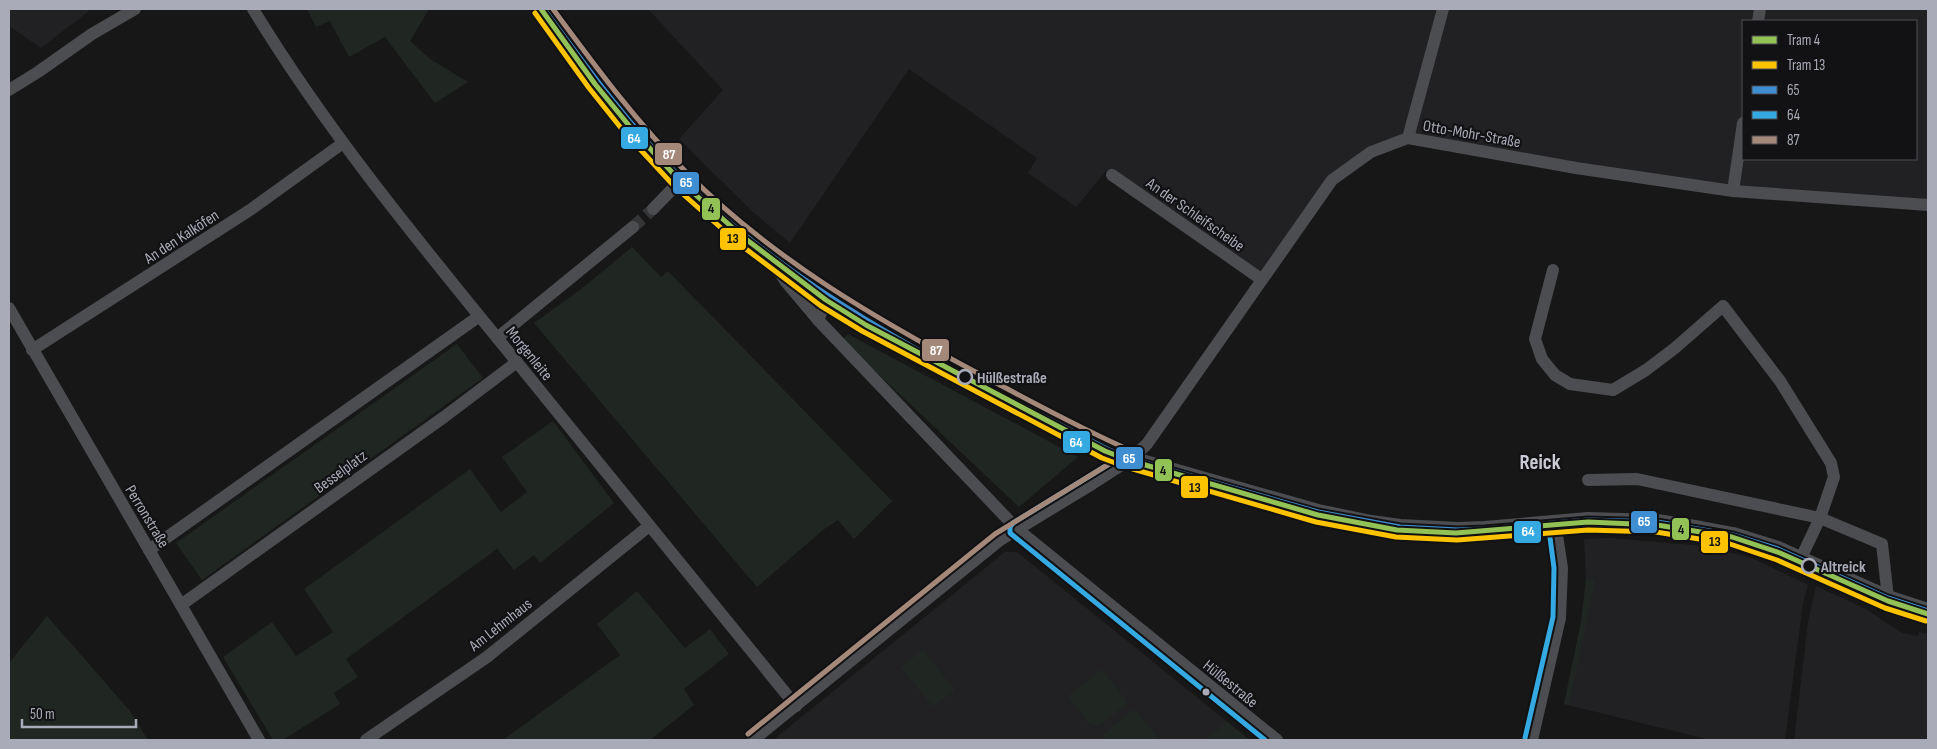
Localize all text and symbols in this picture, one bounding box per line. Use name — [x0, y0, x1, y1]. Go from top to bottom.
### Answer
legend — [1742, 20, 1917, 160]
text: Tram 4 — [1787, 31, 1820, 50]
text: Tram 13 — [1787, 56, 1825, 75]
text: 65 — [1787, 81, 1800, 100]
text: 64 — [1787, 106, 1800, 125]
street label: Otto-Mohr-Straße — [1421, 117, 1522, 152]
line badge: 64 — [620, 126, 649, 150]
text: 64 — [627, 130, 641, 147]
text: 87 — [1787, 131, 1800, 150]
line badge: 87 — [654, 142, 683, 166]
text: 87 — [663, 146, 676, 163]
line badge: 65 — [672, 171, 700, 195]
text: 65 — [680, 174, 692, 191]
street label: An der Schleifscheibe — [1142, 174, 1248, 256]
line badge: 4 — [701, 197, 721, 221]
text: 4 — [708, 200, 715, 217]
street label: An den Kalköfen — [140, 206, 223, 269]
line badge: 13 — [719, 227, 747, 251]
text: 13 — [727, 230, 739, 247]
street label: Morgenleite — [501, 323, 556, 385]
line badge: 87 — [921, 338, 950, 362]
text: 87 — [930, 342, 943, 359]
marker: Hülßestraße — [957, 369, 973, 385]
place label: Hülßestraße — [977, 369, 1047, 388]
line badge: 64 — [1062, 430, 1091, 454]
text: 64 — [1069, 434, 1083, 451]
line badge: 65 — [1115, 446, 1144, 470]
street label: Besselplatz — [311, 447, 371, 498]
text: 65 — [1123, 450, 1135, 467]
district label: Reick — [1519, 450, 1561, 475]
line badge: 4 — [1154, 458, 1173, 482]
text: 4 — [1160, 462, 1167, 479]
line badge: 13 — [1180, 475, 1209, 499]
text: 13 — [1189, 479, 1201, 496]
street label: Perronstraße — [121, 482, 173, 552]
line badge: 65 — [1630, 510, 1658, 534]
text: 65 — [1638, 513, 1650, 530]
line badge: 4 — [1671, 517, 1690, 541]
line badge: 64 — [1513, 520, 1542, 544]
text: 4 — [1678, 521, 1685, 538]
text: 64 — [1521, 523, 1535, 540]
line badge: 13 — [1700, 530, 1729, 554]
text: 13 — [1709, 533, 1721, 550]
marker: Altreick — [1801, 558, 1817, 574]
place label: Altreick — [1820, 558, 1866, 577]
street label: Am Lehmhaus — [465, 595, 536, 656]
street label: Hülßestraße — [1199, 656, 1261, 712]
unlabelled marker — [1201, 687, 1211, 697]
scale bar — [22, 696, 136, 728]
text: 50 m — [30, 705, 55, 724]

